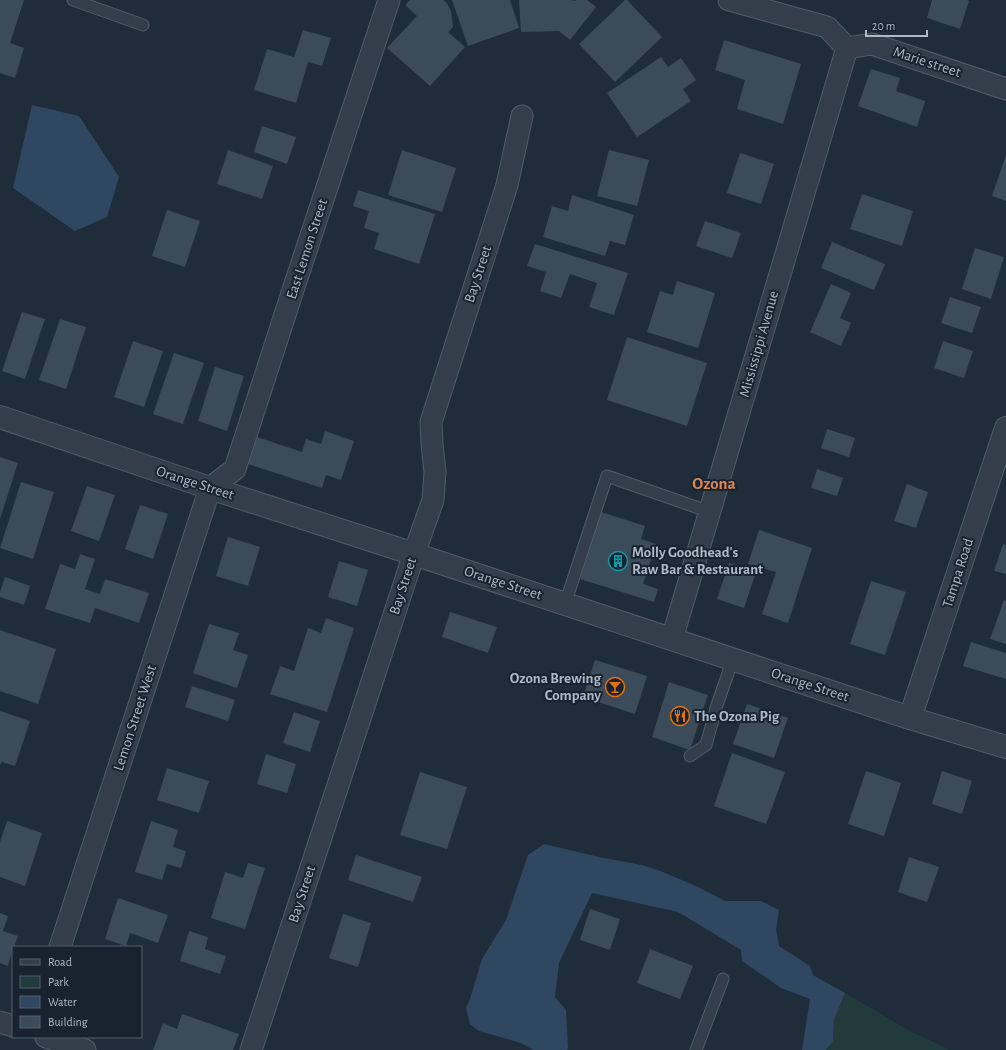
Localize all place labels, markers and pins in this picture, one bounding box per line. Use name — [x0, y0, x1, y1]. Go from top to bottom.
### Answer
place label: Molly Goodhead's Raw Bar & Restaurant — [632, 545, 763, 577]
building icon: Molly Goodhead's Raw Bar & Restaurant — [607, 550, 629, 572]
place label: Ozona Brewing Company — [510, 671, 601, 703]
bar icon: Ozona Brewing Company — [604, 676, 626, 698]
restaurant icon: The Ozona Pig — [669, 705, 691, 727]
place label: The Ozona Pig — [694, 709, 780, 724]

